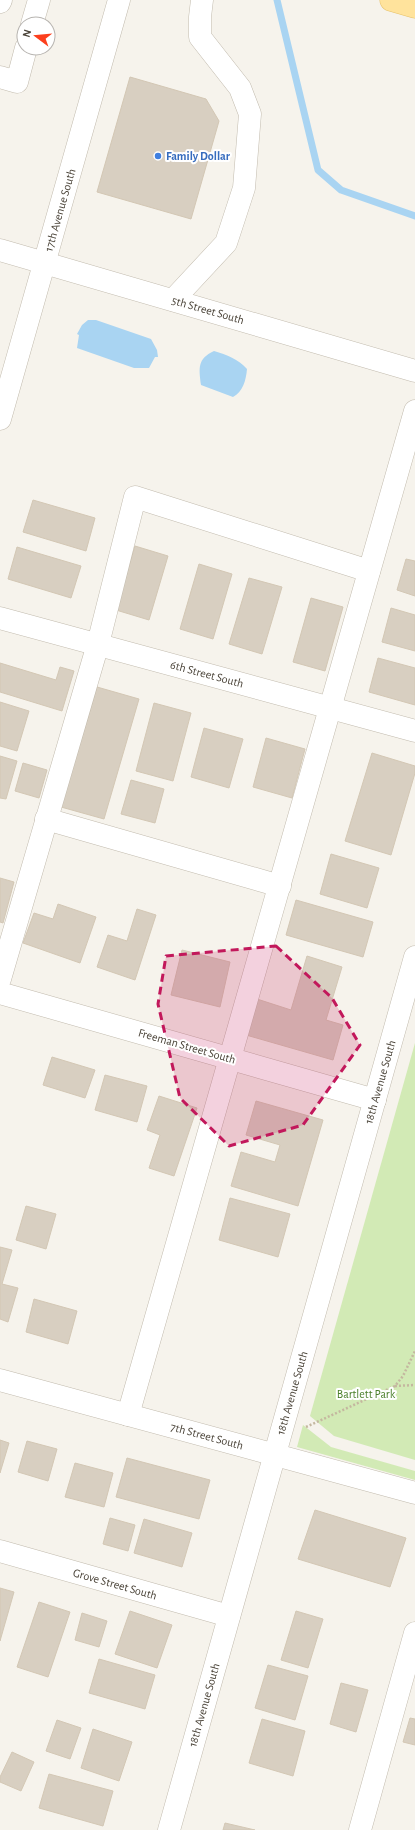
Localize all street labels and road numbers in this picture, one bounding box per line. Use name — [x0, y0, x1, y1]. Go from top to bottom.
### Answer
street label: 17th Avenue South — [42, 167, 78, 253]
street label: 5th Street South — [170, 294, 246, 326]
street label: 6th Street South — [169, 658, 245, 690]
street label: Freeman Street South — [137, 1026, 237, 1066]
street label: 18th Avenue South — [362, 1039, 398, 1125]
street label: 18th Avenue South — [274, 1350, 310, 1436]
street label: 7th Street South — [169, 1421, 245, 1451]
street label: Grove Street South — [72, 1566, 158, 1602]
street label: 18th Avenue South — [186, 1662, 222, 1748]

